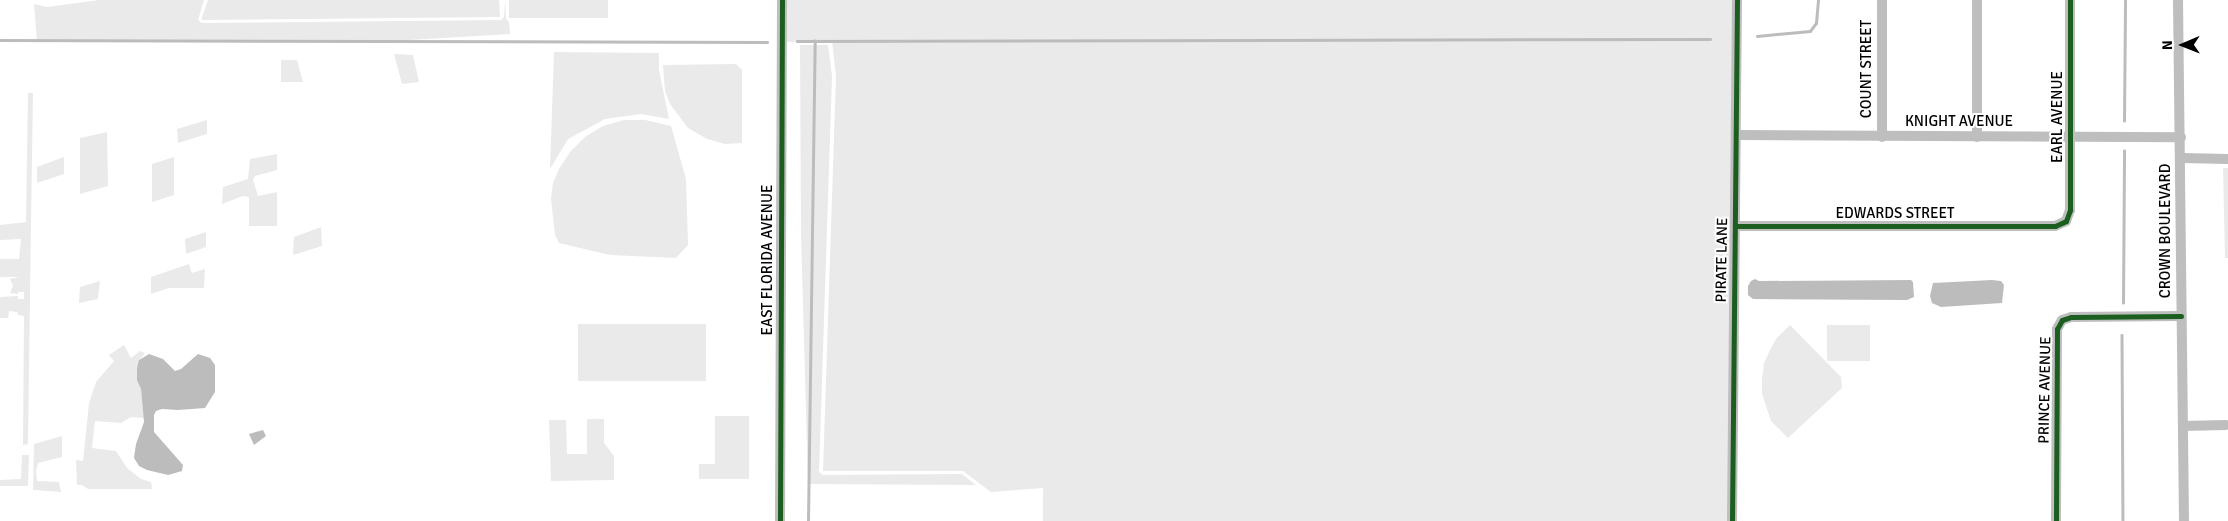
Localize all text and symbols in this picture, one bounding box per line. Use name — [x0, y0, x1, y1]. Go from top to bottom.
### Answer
street label: COUNT STREET — [1858, 20, 1876, 118]
north arrow — [2158, 20, 2208, 70]
text: N — [2159, 40, 2176, 50]
street label: EARL AVENUE — [2049, 71, 2067, 163]
street label: KNIGHT AVENUE — [1905, 113, 2013, 131]
street label: CROWN BOULEVARD — [2157, 164, 2175, 298]
street label: EAST FLORIDA AVENUE — [759, 184, 777, 336]
street label: EDWARDS STREET — [1836, 205, 1954, 223]
street label: PIRATE LANE — [1712, 217, 1732, 303]
street label: PRINCE AVENUE — [2035, 336, 2055, 444]

